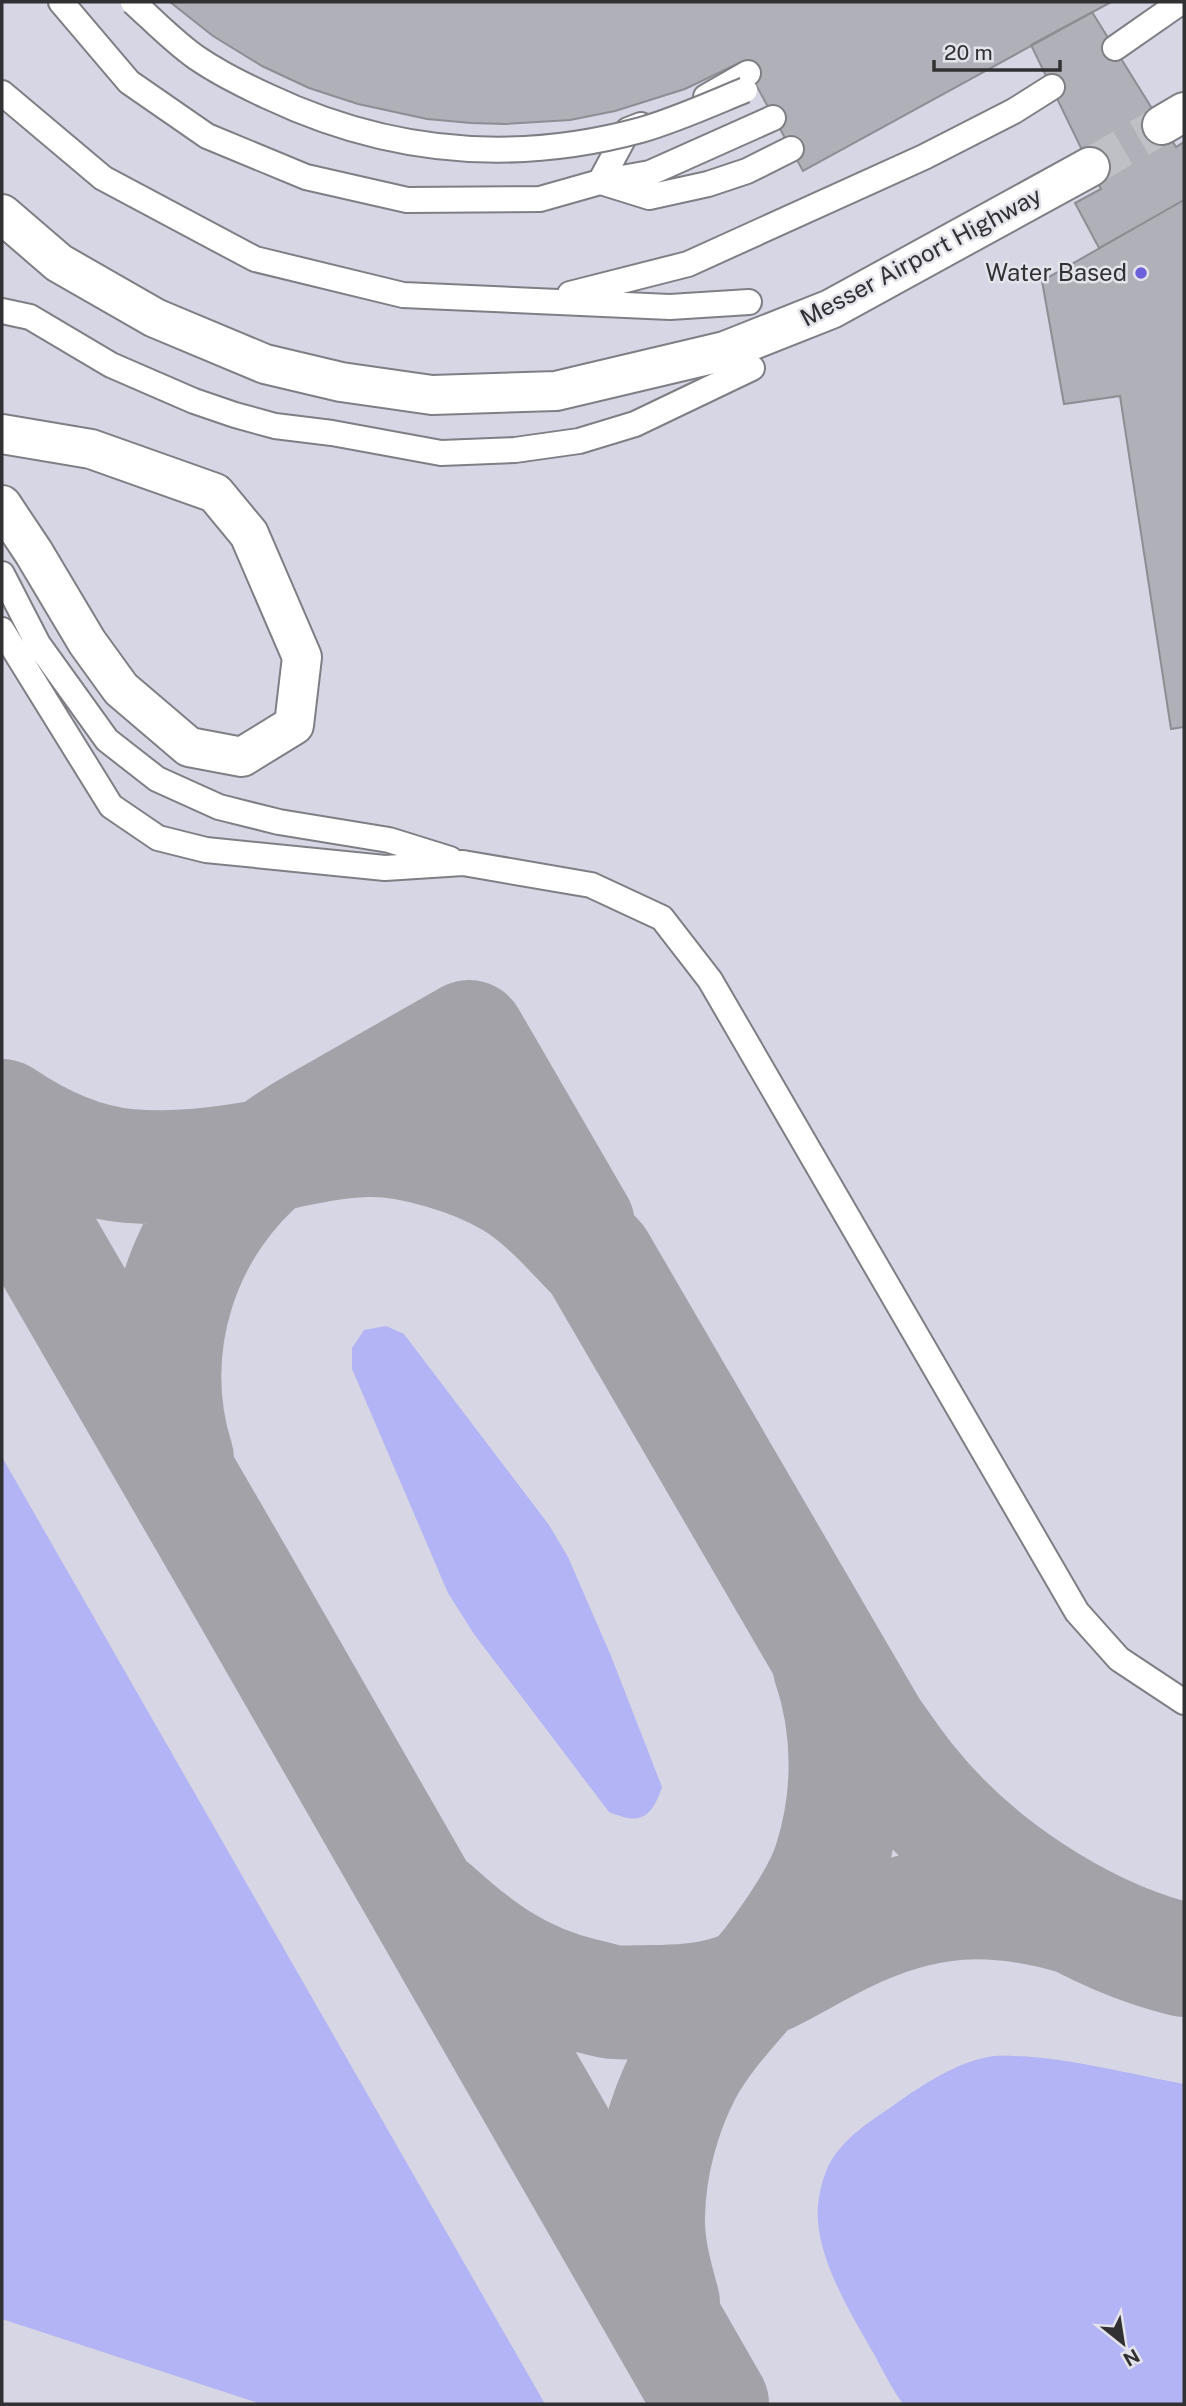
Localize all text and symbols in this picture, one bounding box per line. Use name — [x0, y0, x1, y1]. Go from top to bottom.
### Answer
scale bar — [934, 28, 1060, 72]
text: 20 m — [944, 40, 993, 65]
street label: Messer Airport Highway — [795, 181, 1046, 332]
place label: Water Based — [985, 258, 1127, 286]
marker: Water Based — [1133, 265, 1149, 281]
north arrow — [1088, 2308, 1158, 2378]
text: N — [1120, 2344, 1143, 2371]

